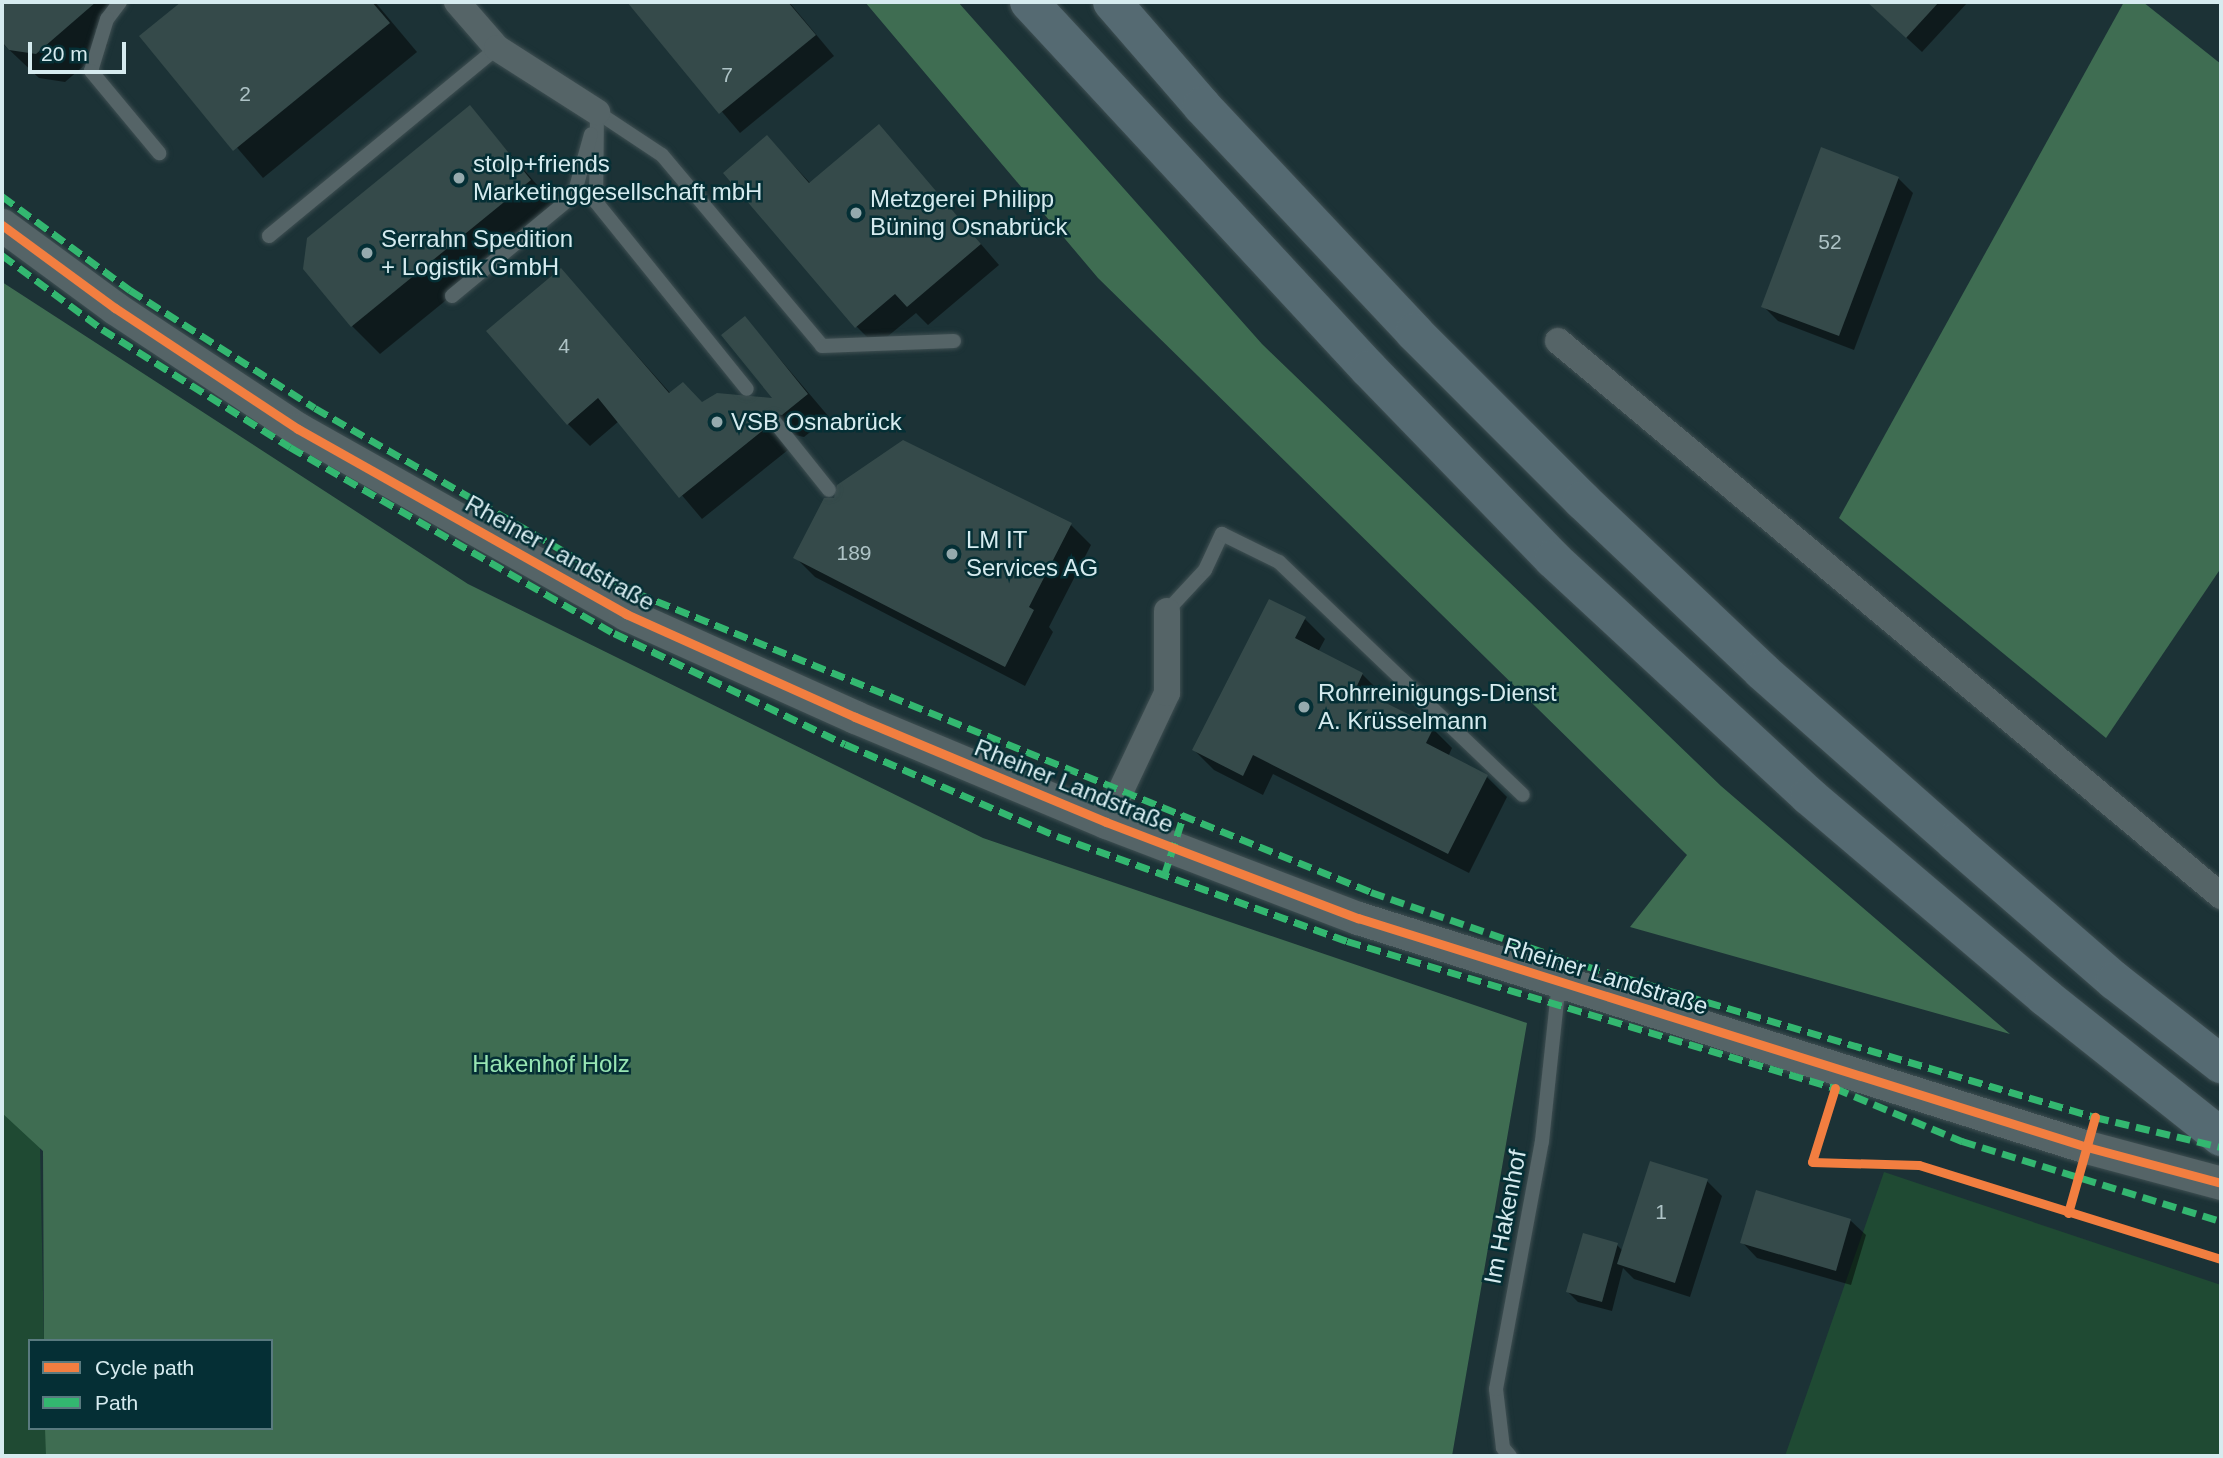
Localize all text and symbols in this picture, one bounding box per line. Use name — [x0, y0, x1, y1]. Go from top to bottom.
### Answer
scale bar — [32, 28, 130, 72]
text: 20 m — [41, 42, 88, 65]
house number: 7 — [721, 62, 733, 88]
house number: 2 — [239, 81, 251, 107]
place label: stolp+friends Marketinggesellschaft mbH — [473, 150, 762, 206]
marker: stolp+friends Marketinggesellschaft mbH — [451, 170, 467, 186]
place label: Metzgerei Philipp Büning Osnabrück — [870, 185, 1067, 241]
marker: Metzgerei Philipp Büning Osnabrück — [848, 205, 864, 221]
place label: Serrahn Spedition + Logistik GmbH — [381, 225, 573, 281]
house number: 52 — [1818, 229, 1842, 255]
marker: Serrahn Spedition + Logistik GmbH — [359, 245, 375, 261]
house number: 4 — [558, 333, 570, 359]
place label: VSB Osnabrück — [731, 408, 902, 436]
marker: VSB Osnabrück — [709, 414, 725, 430]
street label: Rheiner Landstraße — [460, 489, 660, 617]
place label: LM IT Services AG — [966, 526, 1099, 582]
house number: 189 — [836, 540, 872, 566]
marker: LM IT Services AG — [944, 546, 960, 562]
place label: Rohrreinigungs-Dienst A. Krüsselmann — [1318, 679, 1557, 735]
marker: Rohrreinigungs-Dienst A. Krüsselmann — [1296, 699, 1312, 715]
street label: Rheiner Landstraße — [970, 733, 1178, 839]
street label: Rheiner Landstraße — [1500, 931, 1712, 1021]
park label: Hakenhof Holz — [472, 1050, 630, 1078]
street label: Im Hakenhof — [1478, 1147, 1532, 1287]
house number: 1 — [1655, 1199, 1667, 1225]
legend — [28, 1339, 273, 1430]
text: Cycle path — [95, 1356, 194, 1379]
text: Path — [95, 1391, 138, 1414]

